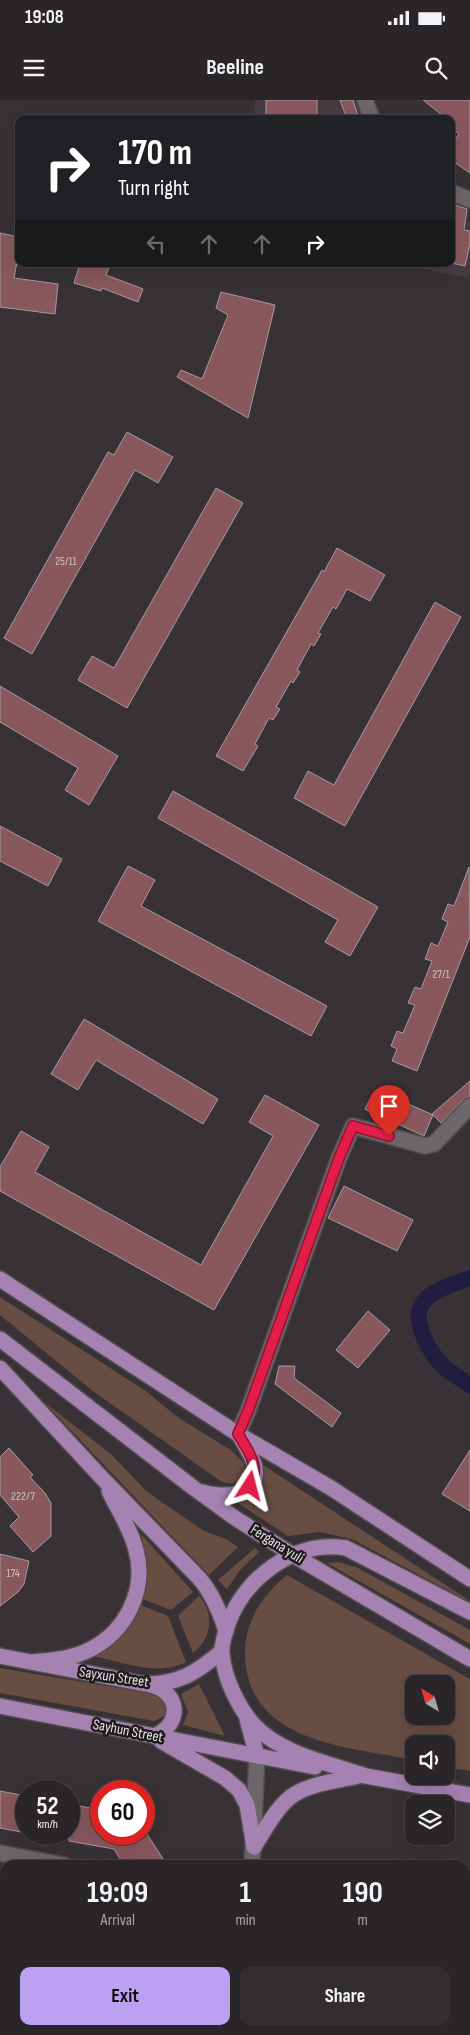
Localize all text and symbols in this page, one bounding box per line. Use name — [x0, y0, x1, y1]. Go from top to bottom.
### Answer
text: 19:08 — [25, 6, 64, 29]
icon: menu — [20, 54, 48, 82]
text: Beeline — [206, 54, 264, 81]
icon: search — [422, 54, 450, 82]
text: 170 m — [118, 132, 192, 175]
icon: right — [35, 135, 100, 200]
text: Turn right — [118, 175, 189, 202]
icon: left — [142, 230, 170, 258]
icon: ahead — [195, 230, 223, 258]
icon: ahead — [248, 230, 276, 258]
icon: right — [301, 230, 329, 258]
house number: 25/11 — [55, 554, 78, 569]
house number: 27/1 — [432, 967, 450, 982]
pin — [368, 1085, 410, 1136]
icon: arrive — [375, 1092, 403, 1120]
position arrow — [223, 1459, 275, 1511]
house number: 222/7 — [11, 1489, 35, 1504]
street label: Fergana yuli — [247, 1520, 307, 1568]
house number: 174 — [6, 1566, 20, 1581]
street label: Sayxun Street — [78, 1662, 151, 1692]
north arrow — [405, 1675, 455, 1725]
map controls — [405, 1675, 455, 1845]
street label: Sayhun Street — [91, 1715, 165, 1747]
button: sound — [405, 1735, 455, 1785]
speed limit sign: 60 — [90, 1780, 155, 1845]
text: 52 — [37, 1791, 58, 1822]
button: layers — [405, 1795, 455, 1845]
text: km/h — [37, 1817, 58, 1832]
text: 19:09 — [87, 1875, 148, 1911]
text: 1 — [240, 1875, 251, 1911]
text: 190 — [343, 1875, 383, 1911]
text: Arrival — [100, 1911, 135, 1930]
text: min — [235, 1911, 256, 1930]
text: m — [358, 1911, 368, 1930]
button: Exit — [20, 1967, 230, 2025]
button: Share — [240, 1967, 450, 2025]

